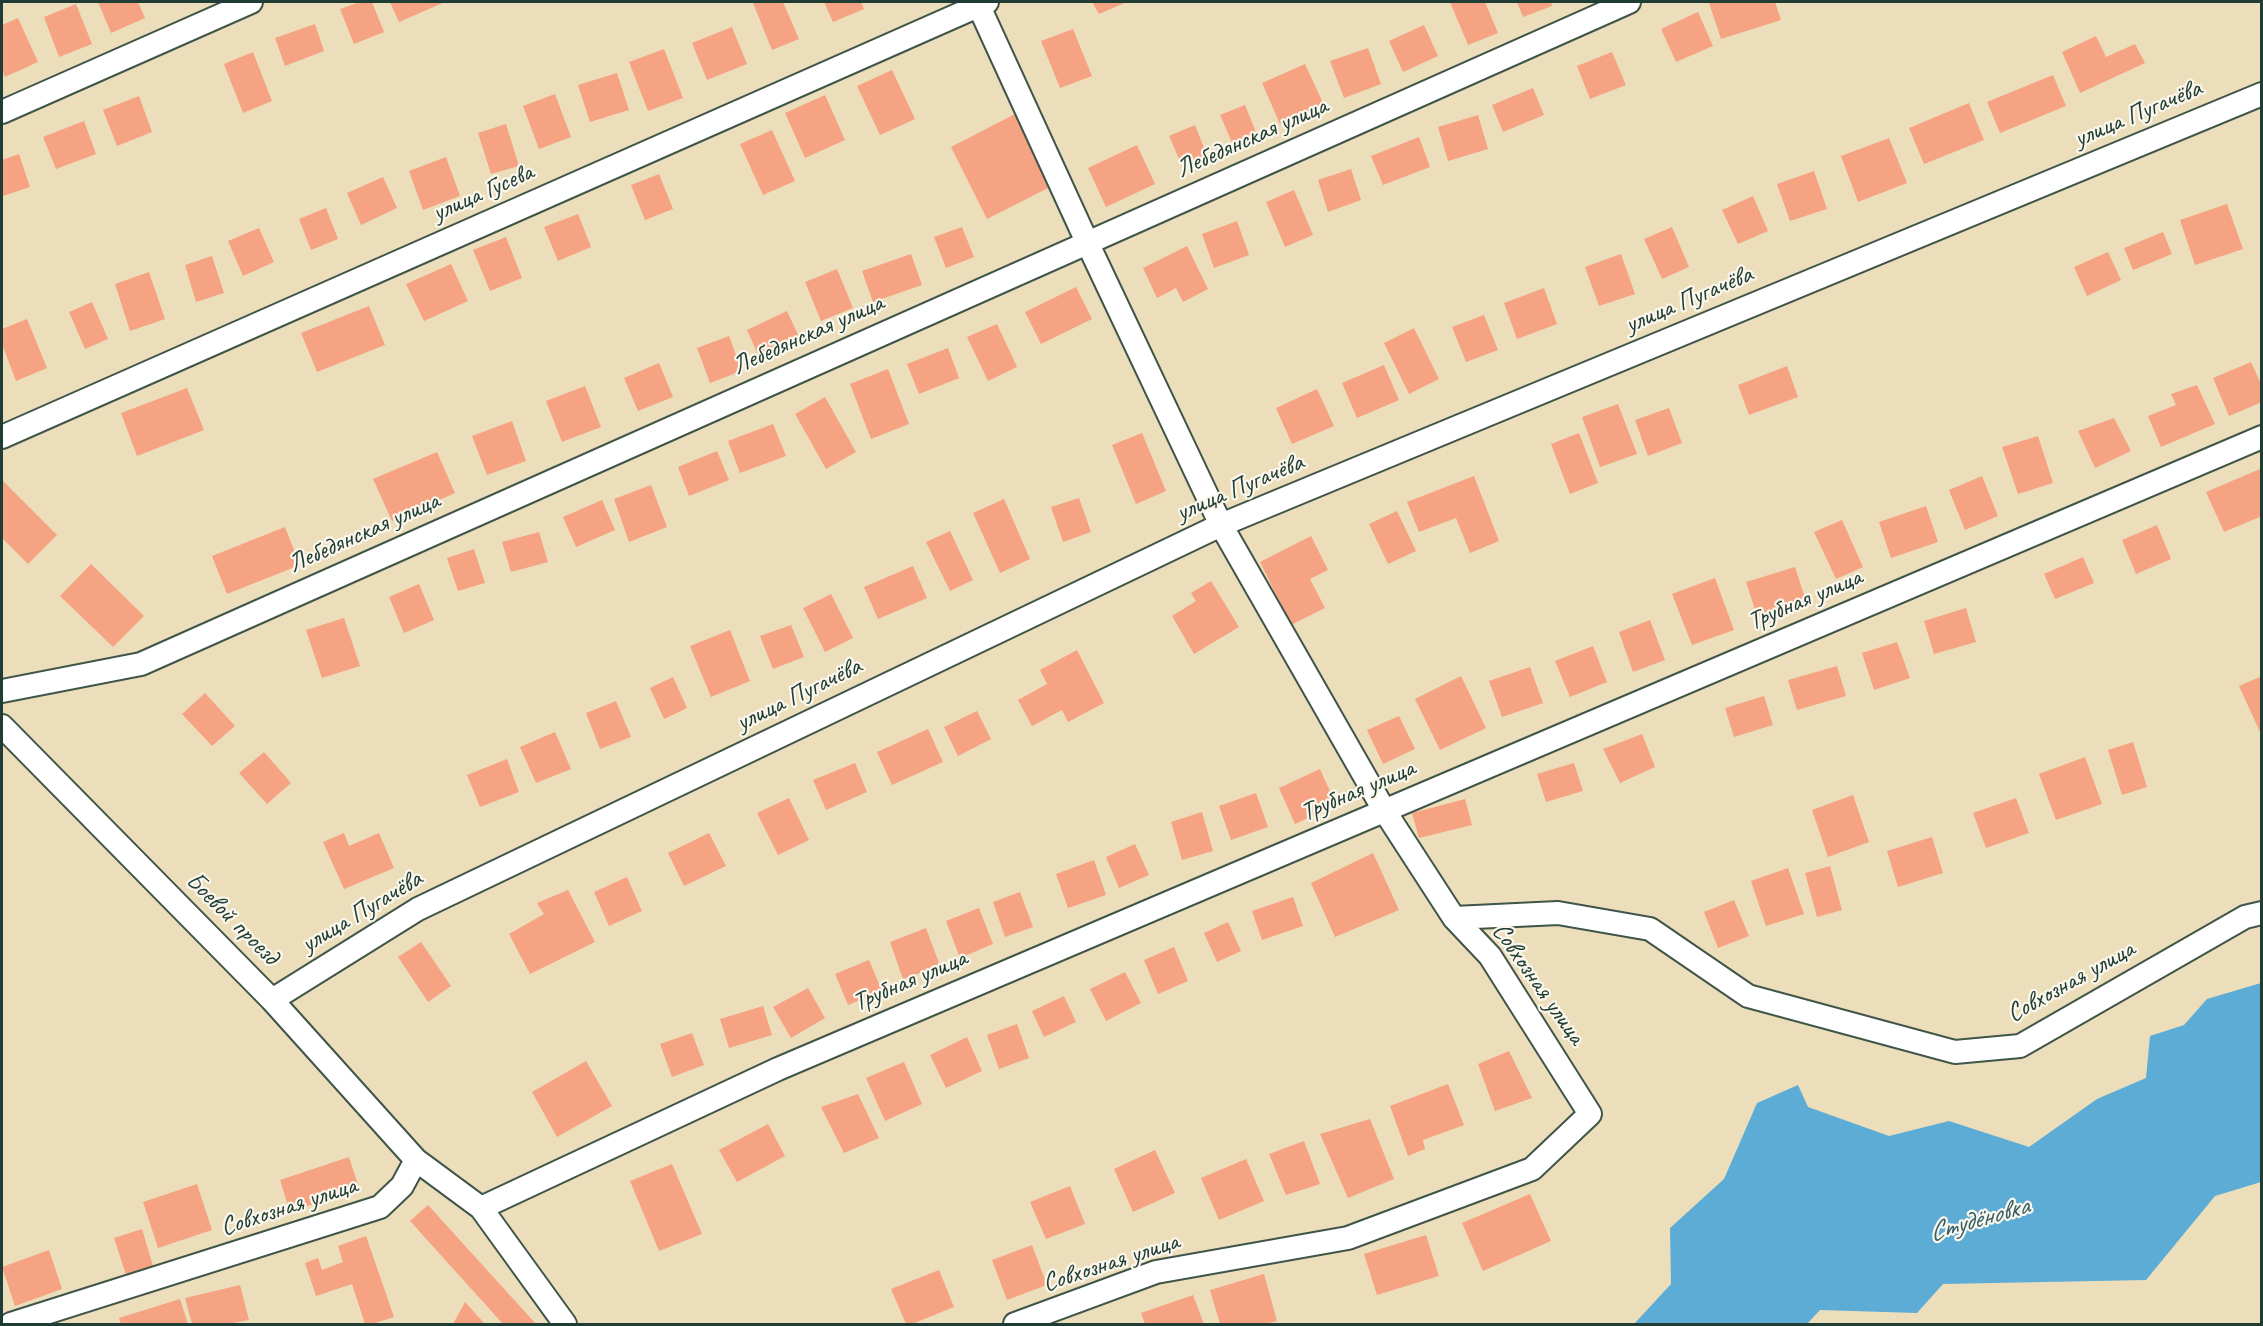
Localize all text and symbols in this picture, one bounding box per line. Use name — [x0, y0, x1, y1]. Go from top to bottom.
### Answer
street label: улица Пугачёва — [2069, 73, 2207, 155]
street label: Лебедянская улица — [1171, 91, 1333, 185]
street label: улица Гусева — [428, 157, 538, 229]
street label: улица Пугачёва — [1620, 259, 1758, 341]
street label: Лебедянская улица — [727, 288, 889, 382]
street label: улица Пугачёва — [1171, 447, 1309, 529]
street label: Лебедянская улица — [283, 486, 445, 580]
street label: Трубная улица — [1743, 562, 1867, 638]
street label: улица Пугачёва — [731, 651, 867, 739]
street label: Трубная улица — [1296, 753, 1420, 829]
street label: улица Пугачёва — [296, 864, 428, 960]
street label: Боевой проезд — [179, 866, 285, 972]
street label: Совхозная улица — [1485, 917, 1591, 1051]
street label: Совхозная улица — [2002, 934, 2140, 1030]
street label: Трубная улица — [848, 943, 972, 1019]
street label: Совхозная улица — [217, 1170, 361, 1244]
water label: Студёновка — [1925, 1190, 2033, 1250]
street label: Совхозная улица — [1039, 1226, 1183, 1300]

